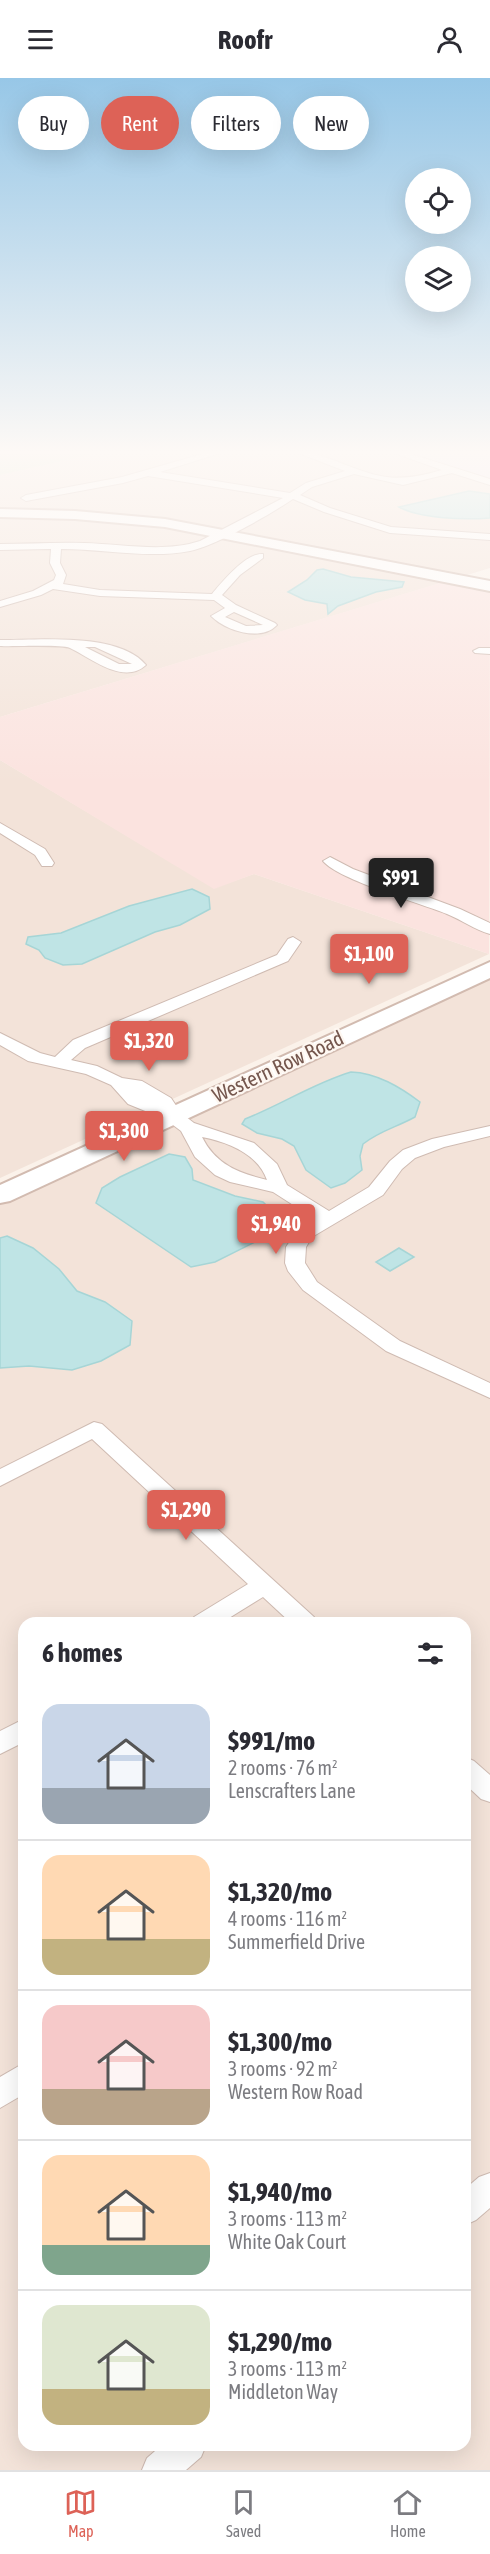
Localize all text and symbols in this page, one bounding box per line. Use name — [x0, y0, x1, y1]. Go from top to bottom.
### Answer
icon: menu — [24, 23, 57, 56]
icon: person — [433, 23, 466, 56]
text: Roofr — [218, 24, 272, 55]
chip: Buy — [18, 96, 89, 150]
chip: Rent — [101, 96, 179, 150]
chip: Filters — [191, 96, 281, 150]
chip: New — [293, 96, 369, 150]
map controls — [405, 168, 471, 312]
button: locate — [405, 168, 471, 234]
button: layers — [405, 246, 471, 312]
pin: $991 — [365, 858, 437, 909]
text: $991 — [383, 866, 419, 889]
pin: $1,100 — [320, 934, 418, 985]
text: $1,100 — [344, 942, 394, 965]
pin: $1,320 — [100, 1021, 198, 1072]
street label: Western Row Road — [208, 1025, 347, 1107]
text: $1,320 — [124, 1029, 174, 1052]
pin: $1,300 — [75, 1111, 173, 1162]
text: $1,300 — [99, 1119, 149, 1142]
pin: $1,940 — [227, 1204, 325, 1255]
text: $1,940 — [251, 1212, 301, 1235]
pin: $1,290 — [137, 1490, 235, 1541]
text: $1,290 — [161, 1498, 211, 1521]
icon: filters — [414, 1637, 447, 1670]
text: 6 homes — [42, 1638, 122, 1668]
text: $991/mo — [228, 1726, 315, 1756]
icon: home — [90, 1728, 162, 1800]
text: 2 rooms · 76 m² — [228, 1756, 338, 1779]
text: Lenscrafters Lane — [228, 1779, 355, 1802]
text: $1,320/mo — [228, 1877, 332, 1907]
icon: home — [90, 1879, 162, 1951]
text: 4 rooms · 116 m² — [228, 1907, 347, 1930]
text: Summerfield Drive — [228, 1930, 365, 1953]
text: $1,300/mo — [228, 2027, 332, 2057]
icon: home — [90, 2029, 162, 2101]
text: 3 rooms · 92 m² — [228, 2057, 338, 2080]
text: Western Row Road — [228, 2080, 363, 2103]
text: $1,940/mo — [228, 2177, 332, 2207]
icon: home — [90, 2179, 162, 2251]
text: 3 rooms · 113 m² — [228, 2207, 347, 2230]
text: White Oak Court — [228, 2230, 346, 2253]
text: $1,290/mo — [228, 2327, 332, 2357]
icon: home — [90, 2329, 162, 2401]
text: 3 rooms · 113 m² — [228, 2357, 347, 2380]
text: Middleton Way — [228, 2380, 338, 2403]
tab: Map — [64, 2486, 97, 2540]
tab: Saved — [226, 2486, 261, 2540]
tab: Home — [390, 2486, 426, 2540]

